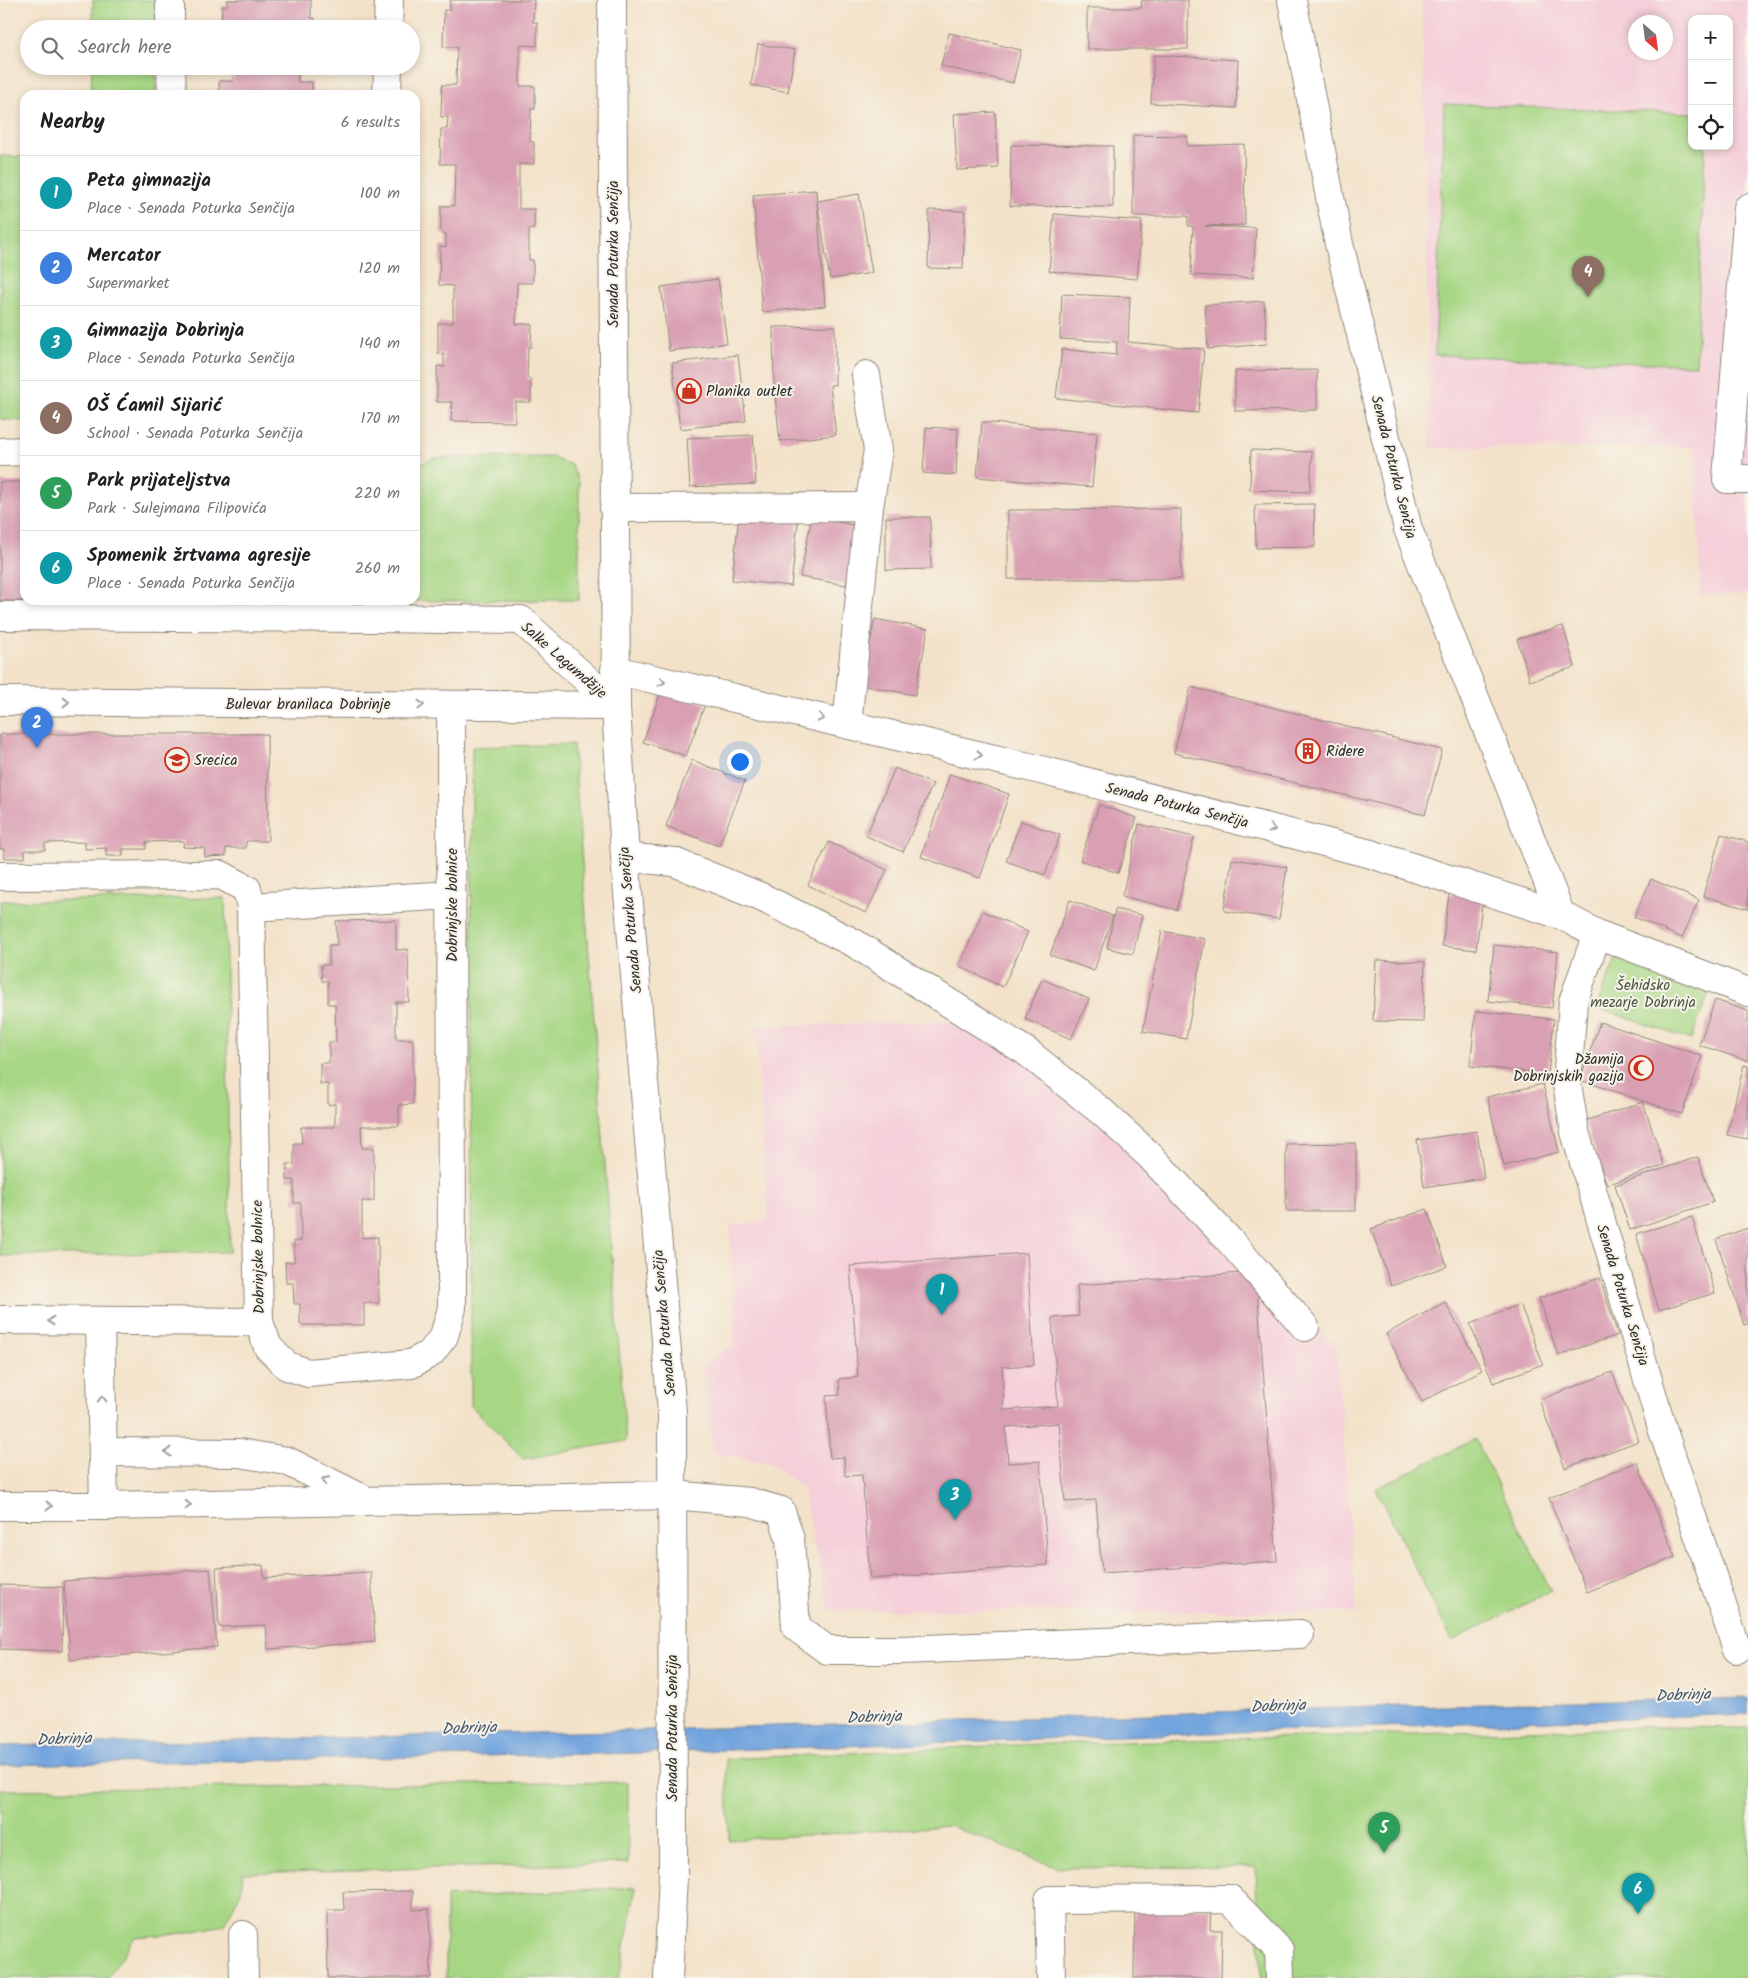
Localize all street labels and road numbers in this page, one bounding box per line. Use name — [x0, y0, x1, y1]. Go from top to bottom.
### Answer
street label: Senada Poturka Senčija — [602, 180, 626, 328]
street label: Senada Poturka Senčija — [1364, 393, 1422, 542]
street label: Salke Lagumdžije — [515, 616, 612, 705]
street label: Bulevar branilaca Dobrinje — [226, 693, 391, 717]
street label: Senada Poturka Senčija — [1102, 777, 1251, 835]
street label: Senada Poturka Senčija — [613, 846, 649, 994]
street label: Dobrinjske bolnice — [441, 848, 465, 962]
street label: Dobrinjske bolnice — [246, 1199, 272, 1314]
street label: Senada Poturka Senčija — [1589, 1221, 1655, 1369]
street label: Senada Poturka Senčija — [647, 1249, 683, 1397]
street label: Senada Poturka Senčija — [661, 1654, 685, 1802]

